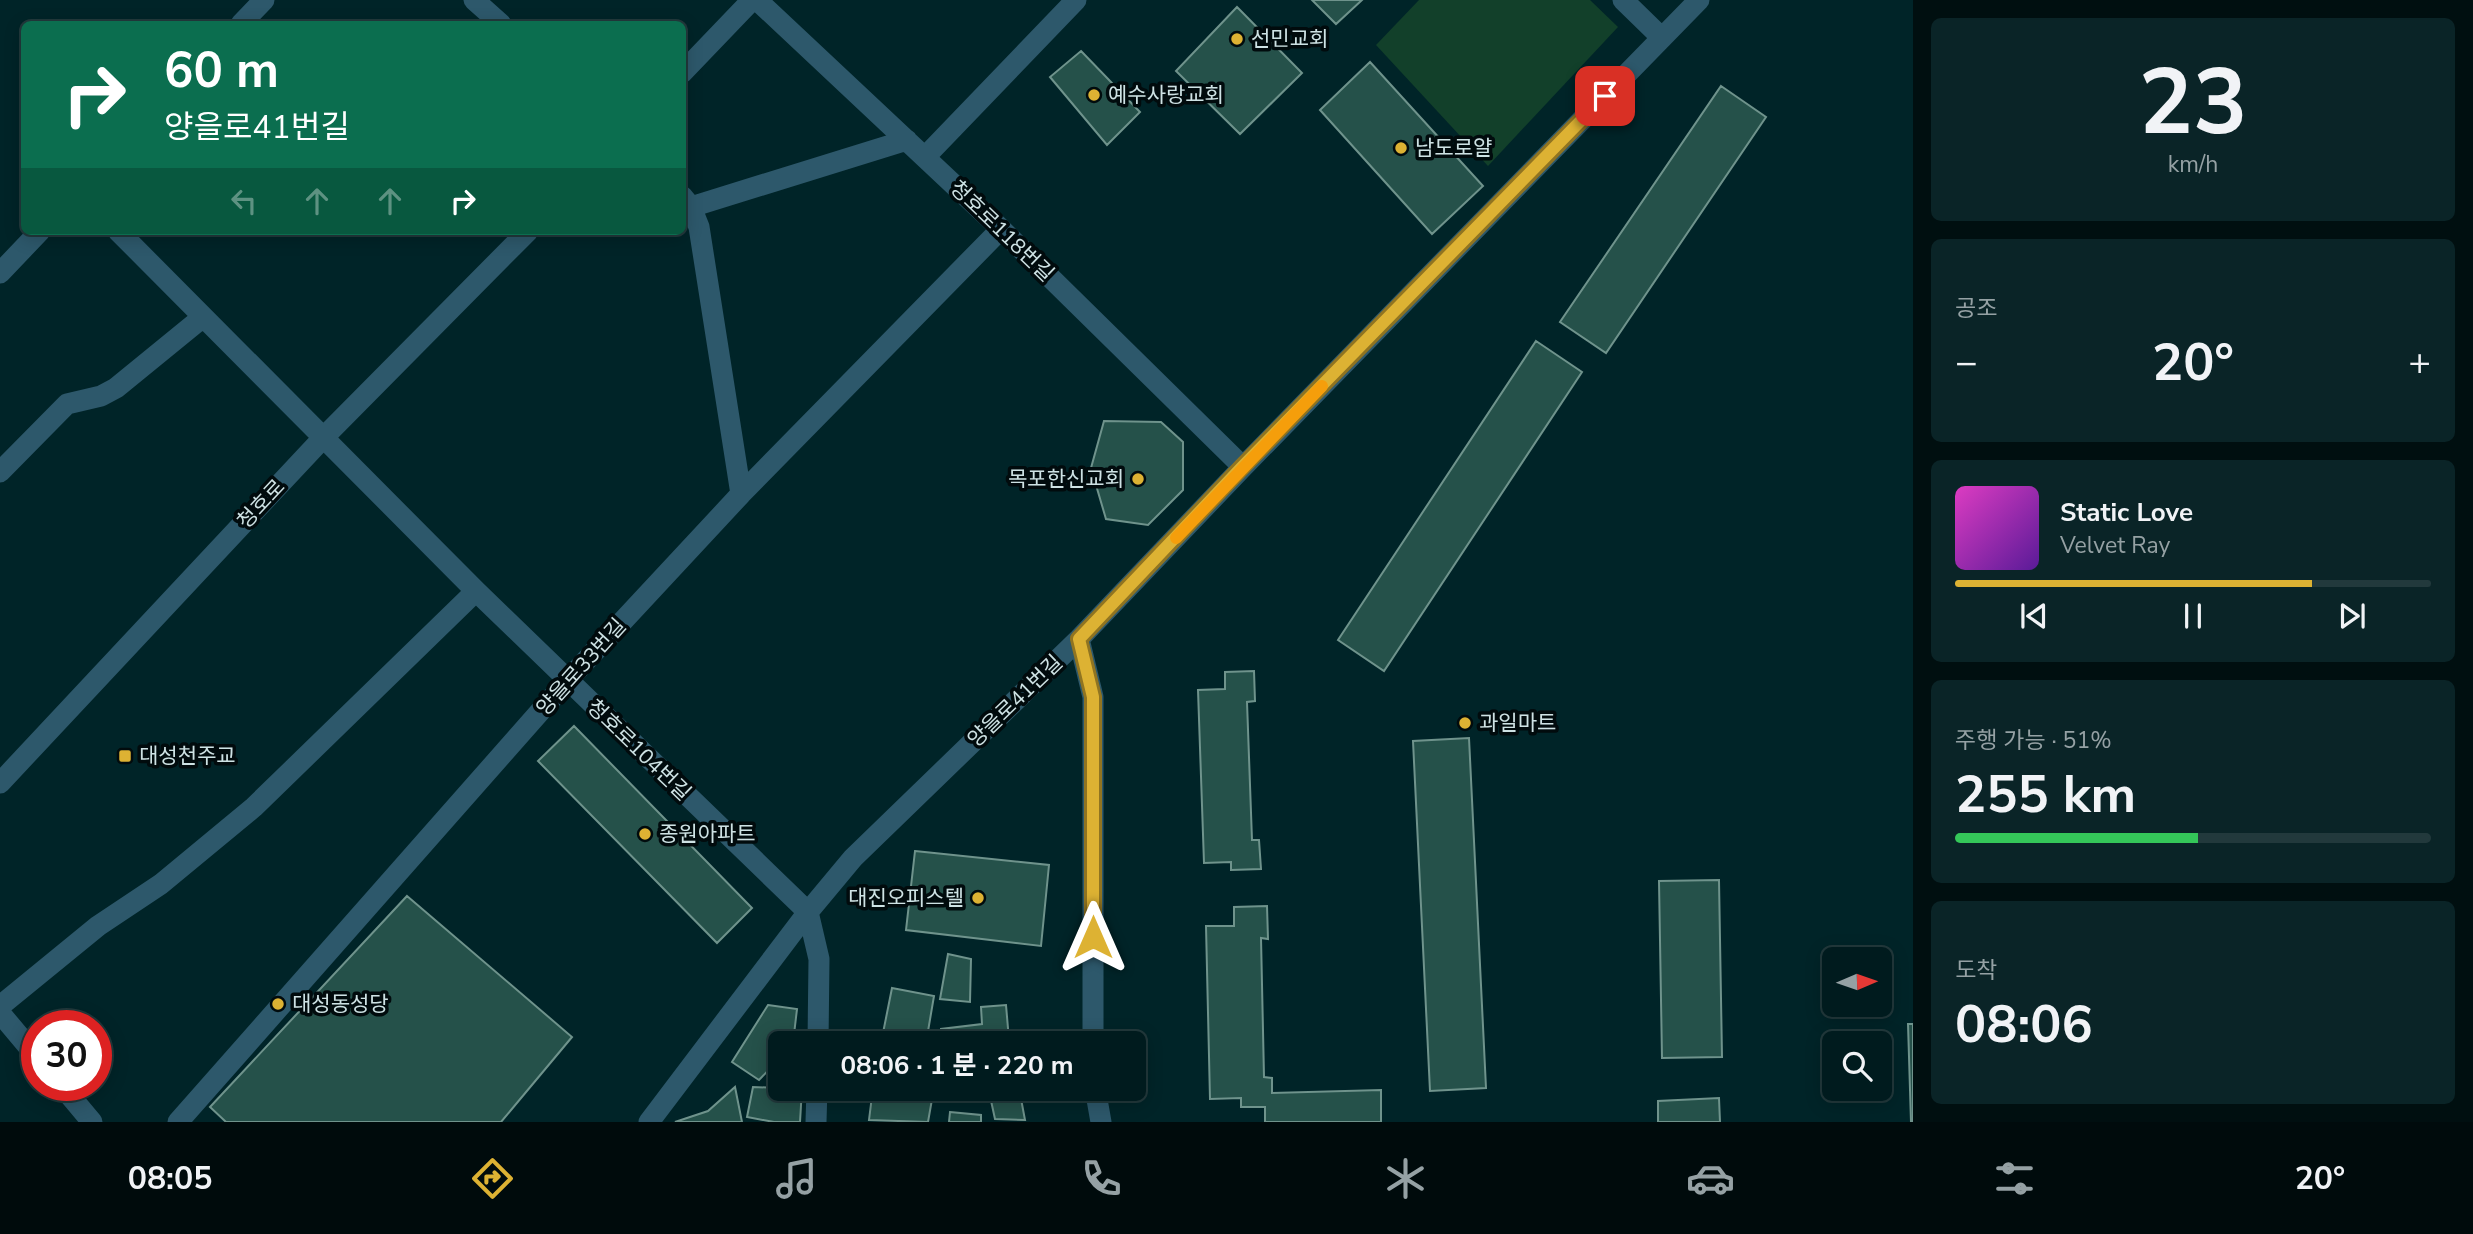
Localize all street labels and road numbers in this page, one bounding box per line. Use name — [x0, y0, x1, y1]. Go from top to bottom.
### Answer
street label: 청호로118번길 — [944, 174, 1060, 288]
street label: 청호로 — [231, 473, 291, 535]
street label: 양을로33번길 — [530, 612, 632, 722]
street label: 양을로41번길 — [961, 649, 1069, 753]
street label: 청호로104번길 — [581, 693, 697, 807]

